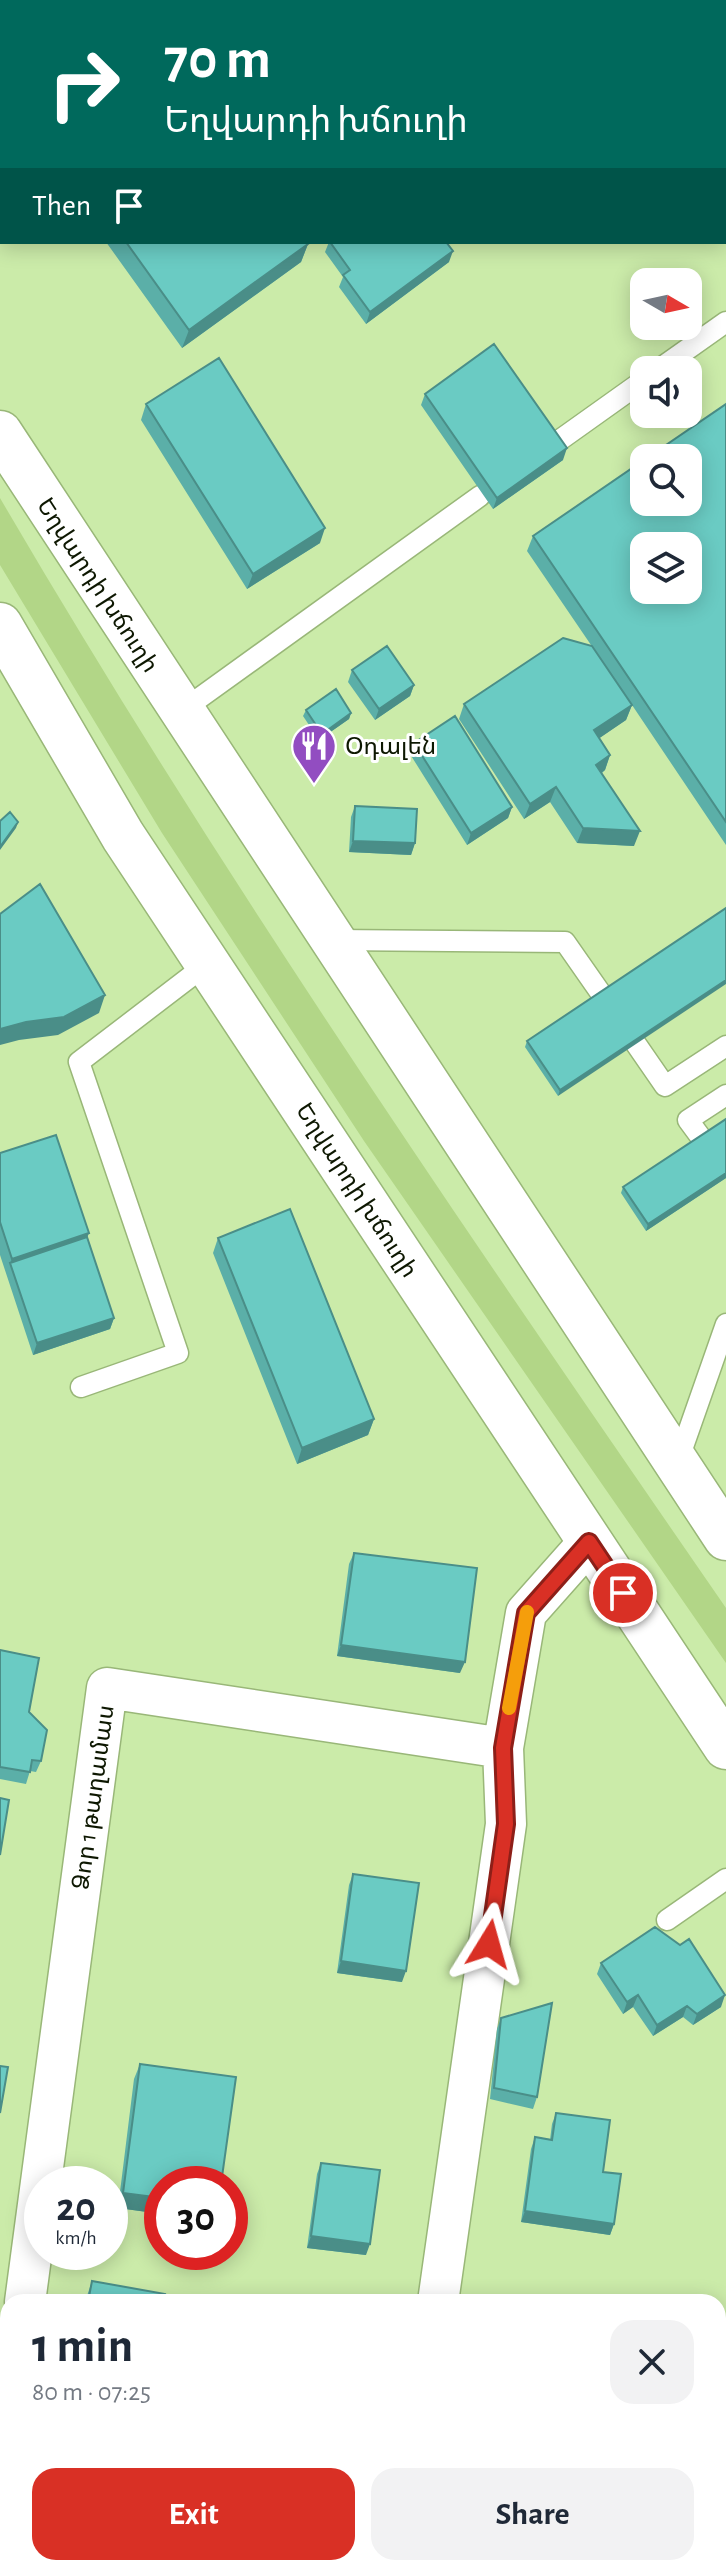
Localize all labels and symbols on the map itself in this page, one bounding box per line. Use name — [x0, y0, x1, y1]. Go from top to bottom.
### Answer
north arrow — [630, 268, 702, 340]
street label: Եղվարդի խճուղի — [31, 494, 162, 678]
restaurant icon: Օդալեն — [290, 722, 338, 785]
place label: Օդալեն — [345, 735, 436, 760]
street label: Եղվարդի խճուղի — [290, 1099, 421, 1283]
pin — [589, 1559, 657, 1627]
street label: Ձոր 1 թաղամաս — [69, 1703, 120, 1891]
position arrow — [447, 1902, 531, 1986]
speed limit sign: 30 — [144, 2166, 248, 2270]

